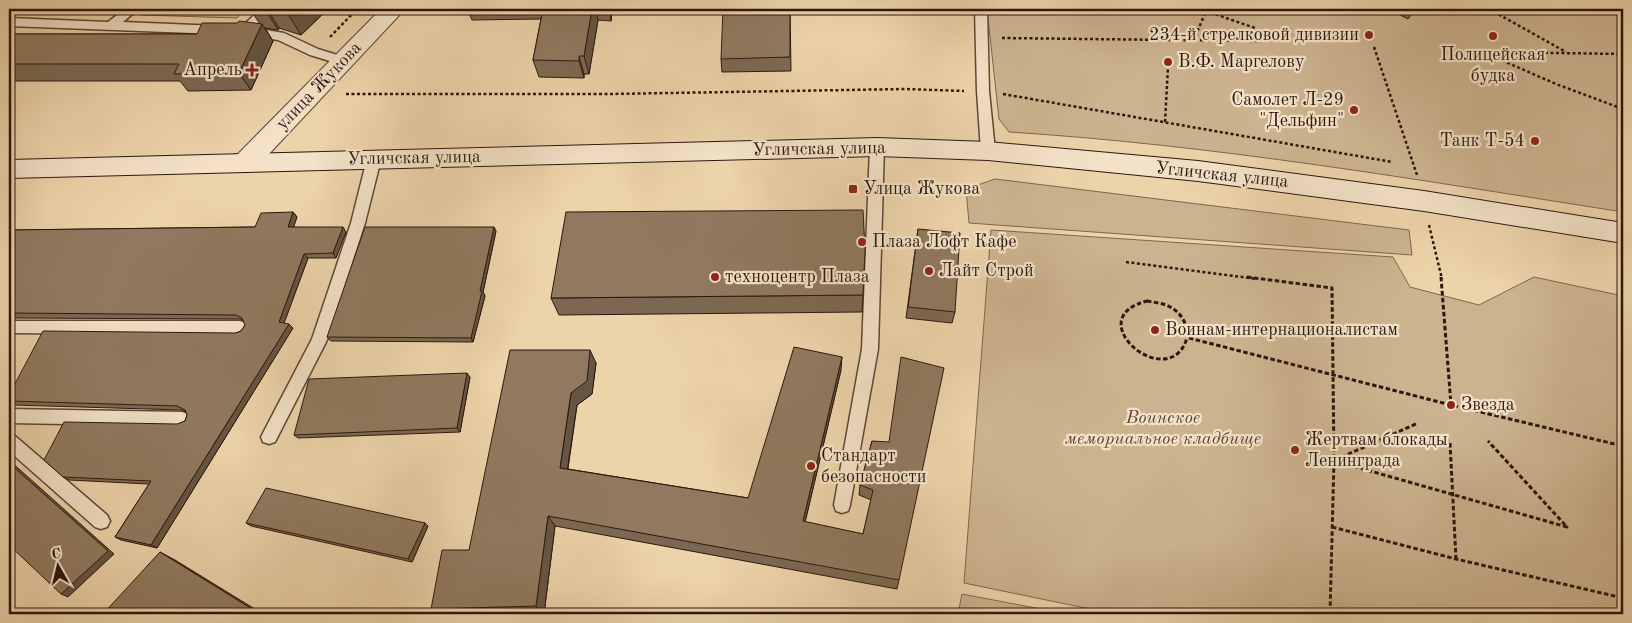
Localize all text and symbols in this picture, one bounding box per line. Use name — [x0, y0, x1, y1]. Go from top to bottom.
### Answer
place label: 234-й стрелковой дивизии — [1149, 26, 1359, 44]
marker: 234-й стрелковой дивизии — [1363, 29, 1375, 41]
marker: Полицейская будка — [1487, 30, 1499, 42]
street label: улица Жукова — [273, 39, 365, 133]
place label: Полицейская будка — [1441, 46, 1545, 85]
place label: В.Ф. Маргелову — [1178, 53, 1305, 71]
marker: В.Ф. Маргелову — [1162, 56, 1174, 68]
place label: Апрель — [183, 61, 242, 79]
marker: Апрель — [246, 64, 258, 76]
place label: Самолет Л-29 "Дельфин" — [1231, 91, 1344, 131]
marker: Самолет Л-29 "Дельфин" — [1348, 104, 1360, 116]
place label: Танк Т-54 — [1440, 132, 1525, 150]
marker: Танк Т-54 — [1529, 135, 1541, 147]
street label: Угличская улица — [752, 139, 886, 159]
street label: Угличская улица — [347, 148, 481, 168]
street label: Угличская улица — [1155, 159, 1290, 191]
place label: Улица Жукова — [863, 180, 980, 198]
marker: Улица Жукова — [847, 183, 859, 195]
place label: Плаза Лофт Кафе — [872, 233, 1017, 252]
marker: Плаза Лофт Кафе — [856, 236, 868, 248]
place label: Лайт Строй — [939, 262, 1034, 280]
marker: Лайт Строй — [923, 265, 935, 277]
place label: техноцентр Плаза — [725, 268, 870, 286]
marker: техноцентр Плаза — [709, 271, 721, 283]
place label: Воинам-интернационалистам — [1165, 321, 1398, 339]
marker: Воинам-интернационалистам — [1149, 324, 1161, 336]
place label: Звезда — [1461, 396, 1515, 414]
marker: Звезда — [1445, 399, 1457, 411]
park label: Воинское мемориальное кладбище — [1065, 409, 1261, 448]
place label: Жертвам блокады Ленинграда — [1305, 431, 1448, 470]
marker: Жертвам блокады Ленинграда — [1289, 444, 1301, 456]
place label: Стандарт безопасности — [821, 447, 926, 486]
marker: Стандарт безопасности — [805, 460, 817, 472]
north arrow — [32, 540, 82, 590]
text: С — [51, 547, 62, 562]

